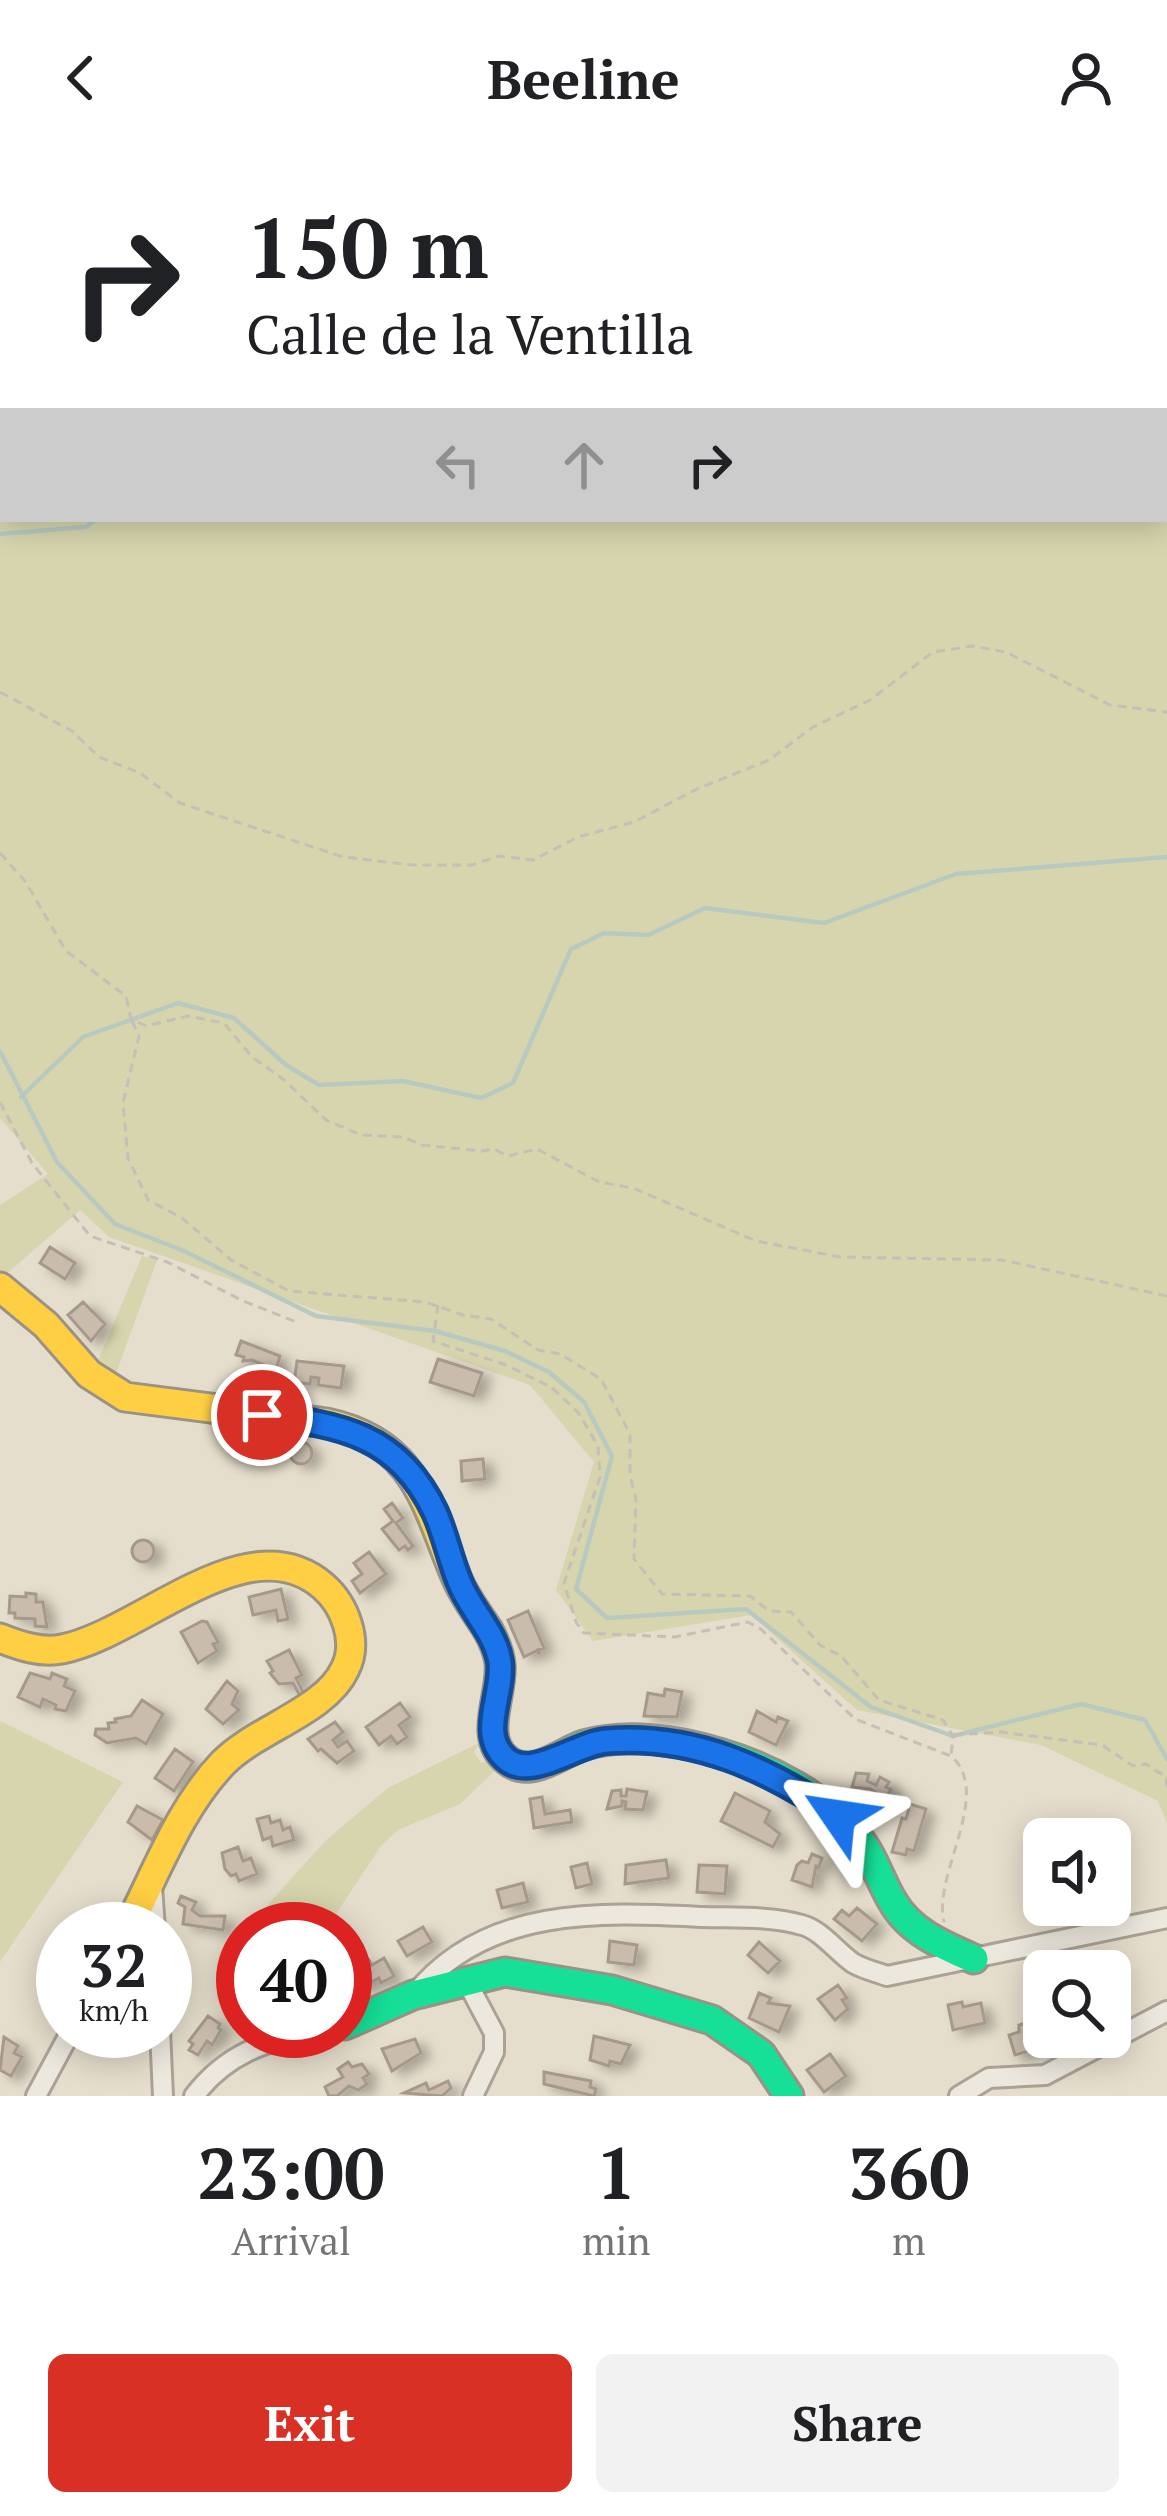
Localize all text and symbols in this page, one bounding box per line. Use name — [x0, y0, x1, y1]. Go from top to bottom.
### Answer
text: Beeline — [487, 43, 680, 114]
icon: back — [48, 45, 114, 111]
icon: person — [1053, 45, 1119, 111]
text: 150 m — [246, 191, 489, 302]
icon: right — [48, 204, 204, 360]
text: Calle de la Ventilla — [246, 298, 694, 369]
icon: left — [425, 432, 491, 498]
icon: ahead — [551, 432, 617, 498]
icon: right — [677, 432, 743, 498]
pin — [211, 1364, 313, 1466]
icon: arrive — [229, 1382, 295, 1448]
position arrow — [775, 1753, 901, 1879]
map controls — [1023, 1818, 1131, 2058]
button: sound — [1023, 1818, 1131, 1926]
speed limit sign: 40 — [216, 1902, 372, 2058]
text: 32 — [80, 1925, 148, 2004]
button: search — [1023, 1950, 1131, 2058]
text: km/h — [79, 1990, 149, 2030]
text: 23:00 — [197, 2124, 385, 2220]
text: 1 — [596, 2124, 637, 2220]
text: 360 — [848, 2124, 970, 2220]
text: Arrival — [231, 2214, 351, 2266]
text: min — [582, 2214, 650, 2266]
text: m — [892, 2214, 926, 2266]
button: Exit — [48, 2354, 572, 2492]
button: Share — [596, 2354, 1119, 2492]

